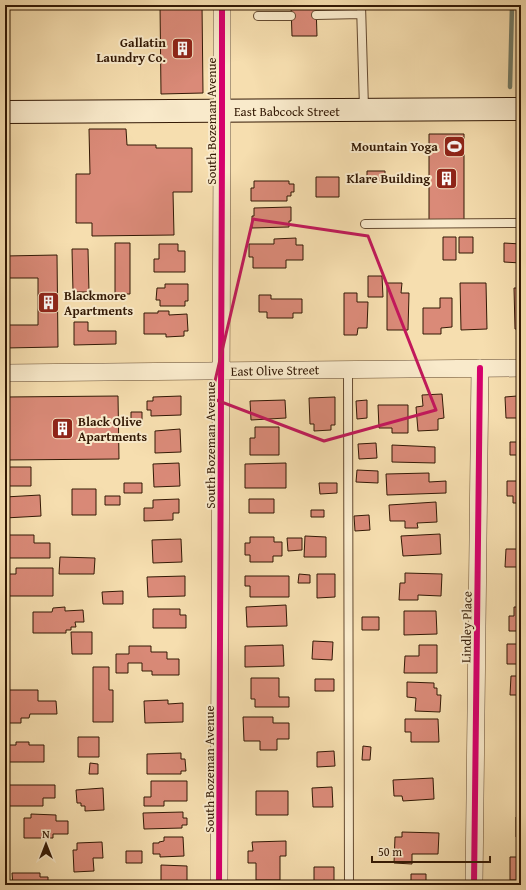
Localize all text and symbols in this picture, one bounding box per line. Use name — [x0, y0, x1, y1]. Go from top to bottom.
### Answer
place label: Gallatin Laundry Co. — [97, 33, 166, 67]
building icon: Gallatin Laundry Co. — [169, 36, 195, 62]
street label: South Bozeman Avenue — [202, 57, 221, 185]
street label: East Babcock Street — [234, 102, 340, 121]
sports icon: Mountain Yoga — [441, 133, 467, 159]
place label: Mountain Yoga — [351, 137, 438, 156]
building icon: Klare Building — [433, 165, 459, 191]
place label: Klare Building — [346, 169, 430, 188]
place label: Blackmore Apartments — [64, 286, 133, 320]
building icon: Blackmore Apartments — [35, 289, 61, 315]
street label: East Olive Street — [231, 360, 320, 381]
street label: South Bozeman Avenue — [201, 381, 220, 509]
place label: Black Olive Apartments — [78, 412, 147, 446]
building icon: Black Olive Apartments — [49, 415, 75, 441]
street label: Lindley Place — [456, 591, 477, 663]
street label: South Bozeman Avenue — [200, 705, 219, 833]
north arrow — [26, 824, 66, 864]
text: N — [42, 826, 50, 842]
scale bar — [372, 838, 490, 864]
text: 50 m — [378, 843, 402, 860]

